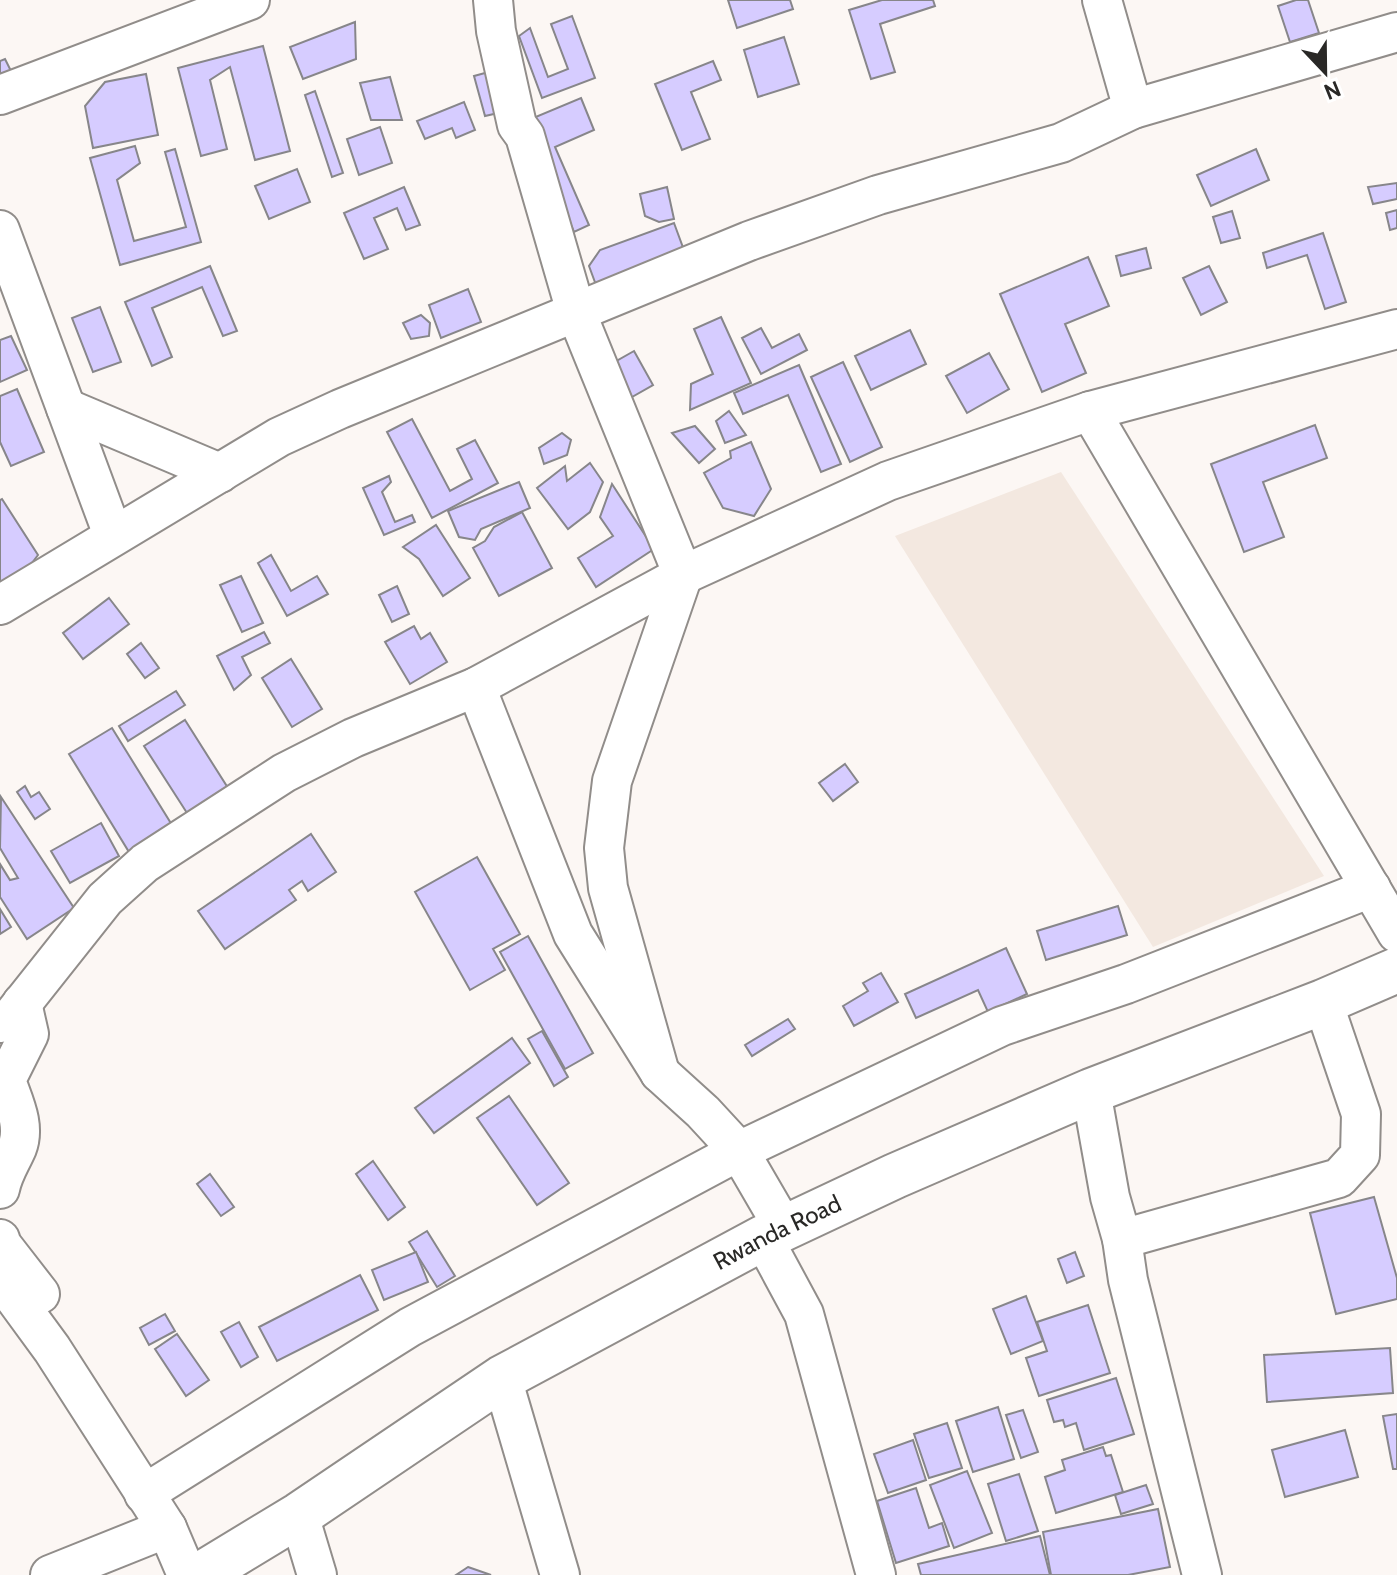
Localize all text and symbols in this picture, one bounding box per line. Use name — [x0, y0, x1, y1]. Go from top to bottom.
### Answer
north arrow — [1285, 32, 1365, 112]
text: N — [1320, 75, 1345, 106]
street label: Rwanda Road — [708, 1188, 846, 1276]

